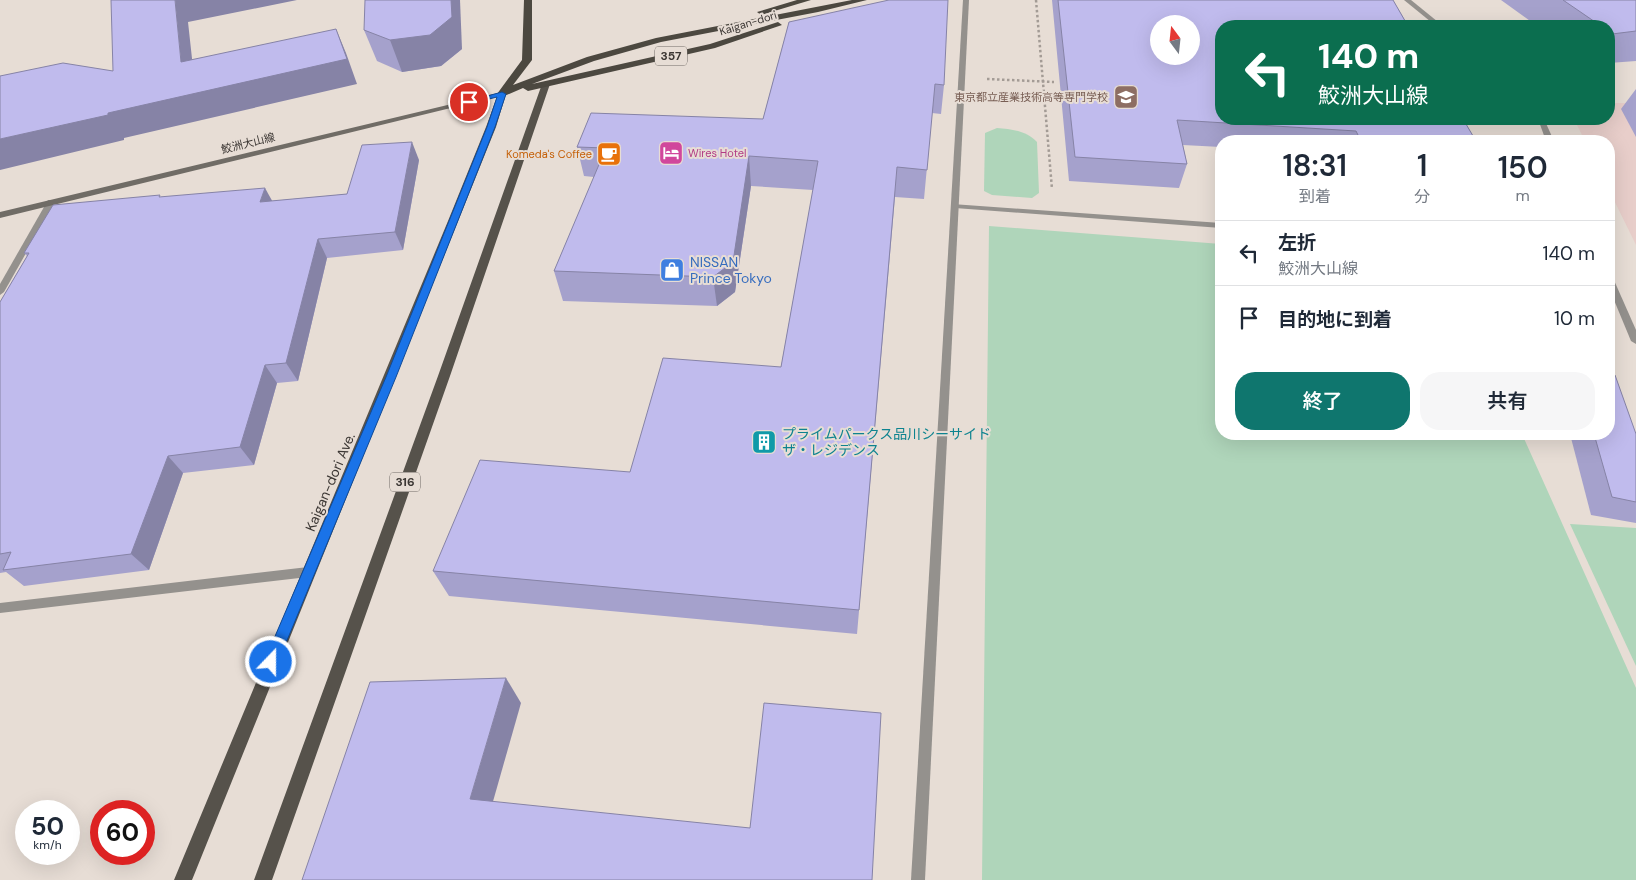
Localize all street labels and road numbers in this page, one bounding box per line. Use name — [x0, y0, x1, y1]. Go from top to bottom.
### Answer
street label: Kaigan-dori — [718, 8, 778, 38]
road number: 357 — [655, 46, 687, 66]
street label: 鮫洲大山線 — [220, 130, 276, 156]
street label: Kaigan-dori Ave. — [301, 430, 359, 534]
road number: 316 — [390, 472, 420, 492]

